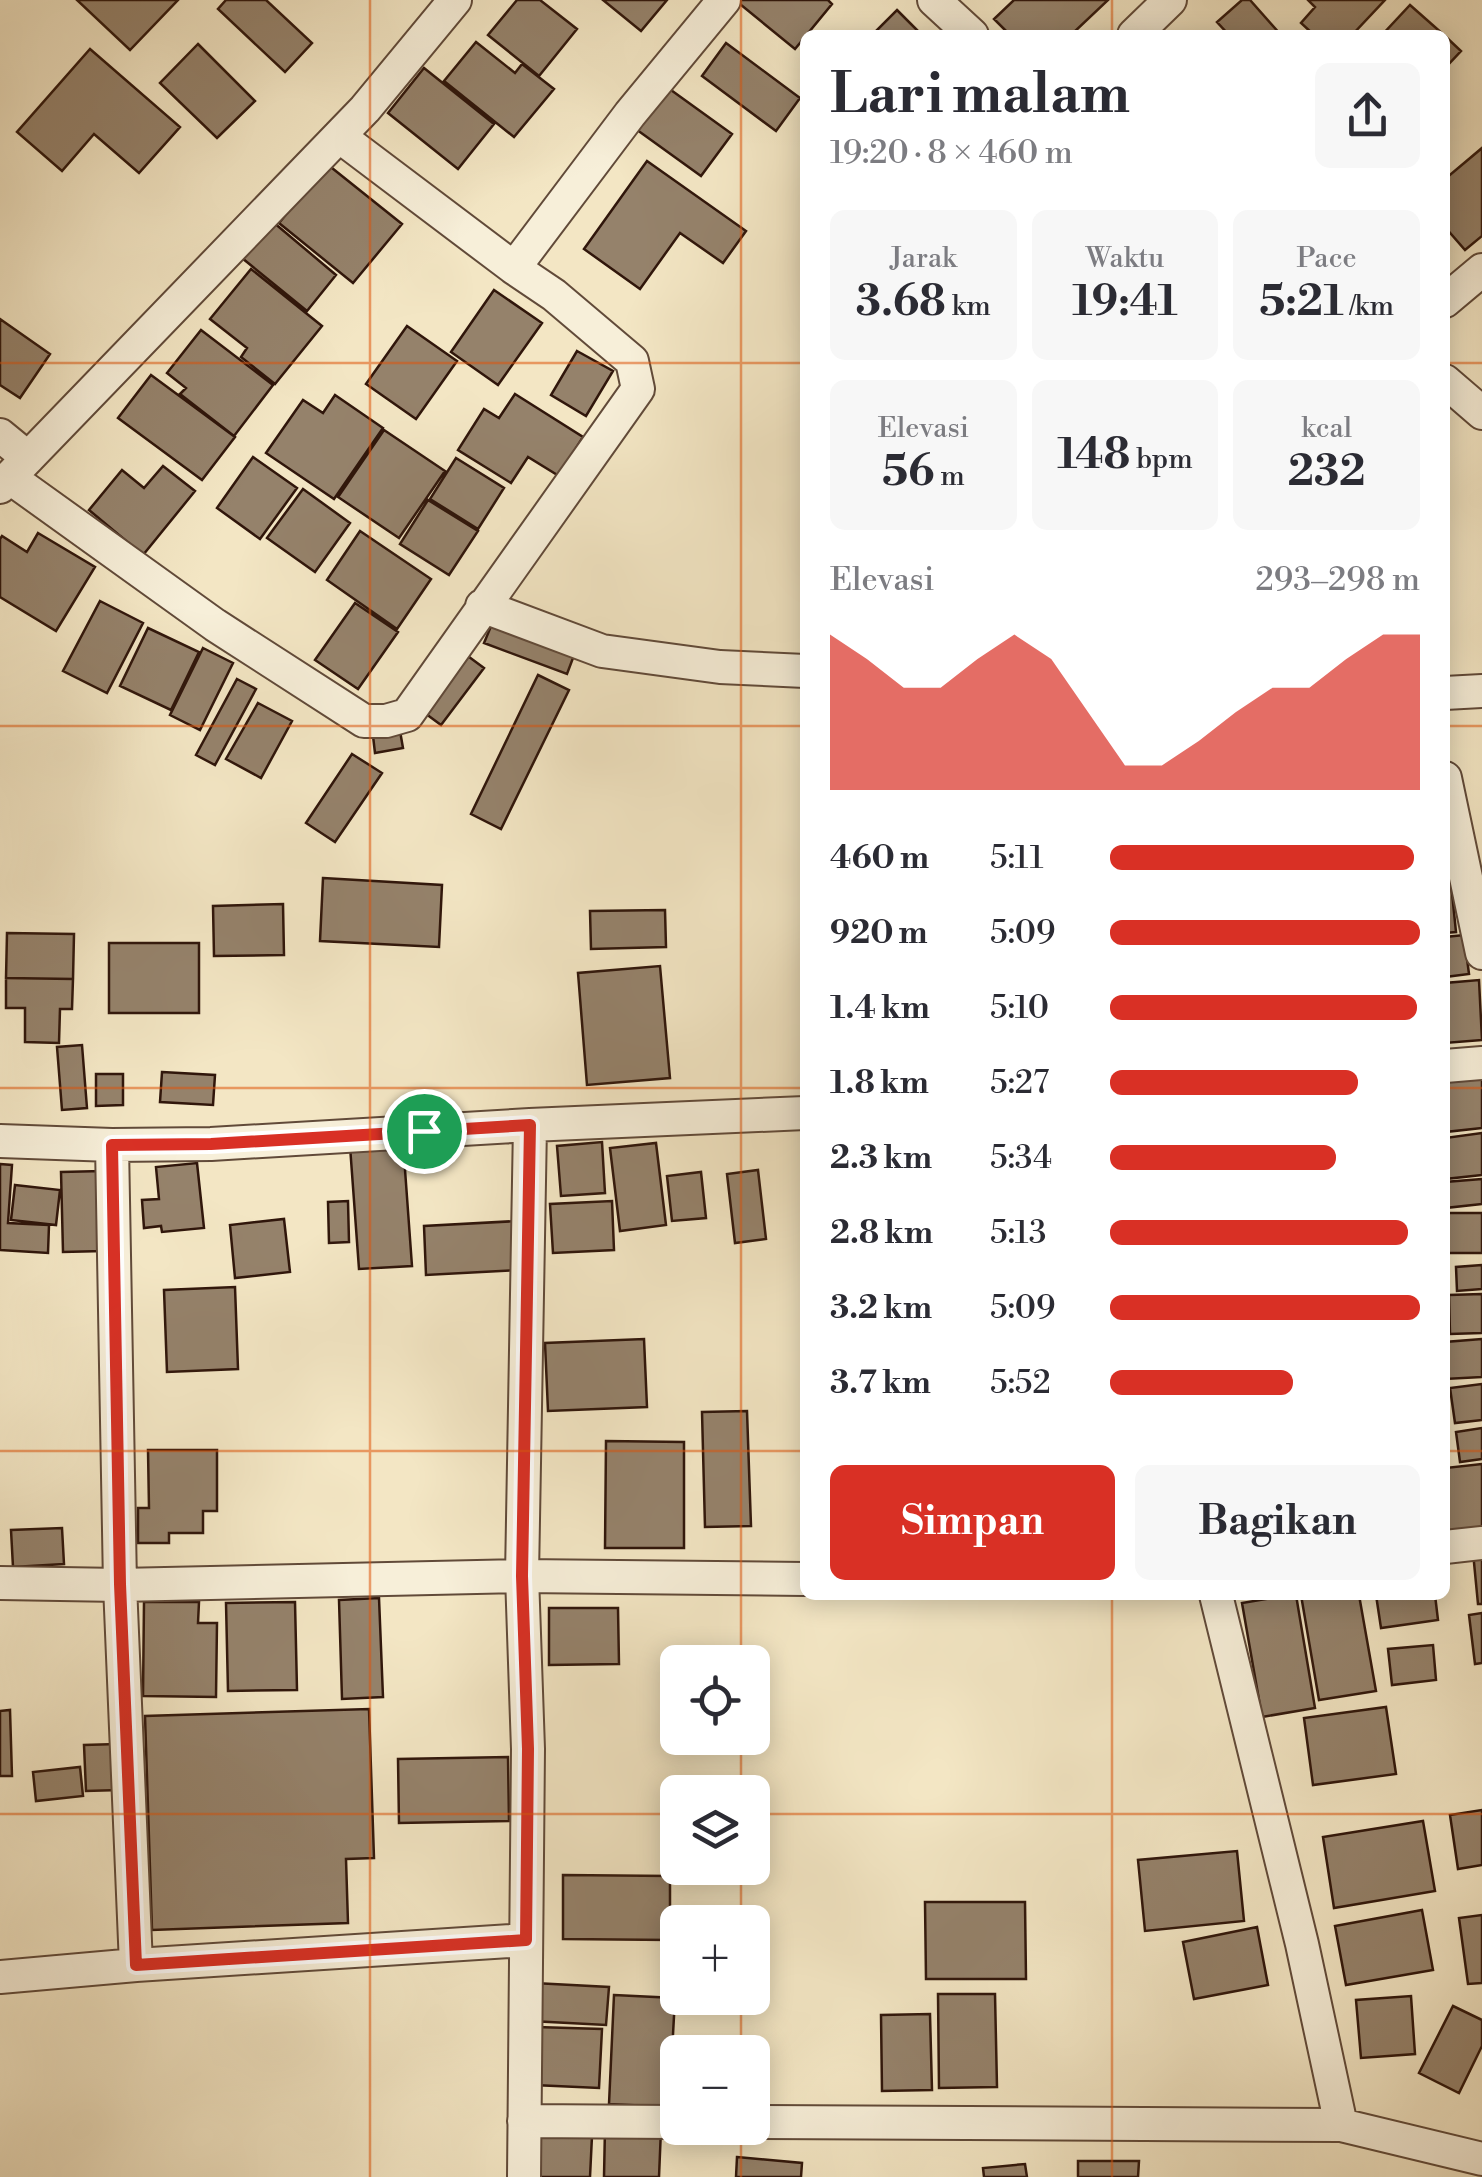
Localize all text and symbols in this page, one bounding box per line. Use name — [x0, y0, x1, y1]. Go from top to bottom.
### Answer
text: Lari malam — [830, 61, 1130, 130]
button: share — [1315, 63, 1420, 168]
text: 19:20 · 8 × 460 m — [830, 133, 1073, 173]
text: Jarak — [890, 241, 957, 276]
text: Waktu — [1086, 241, 1164, 276]
text: Pace — [1297, 241, 1357, 276]
text: 3.68 — [856, 276, 946, 329]
text: 19:41 — [1072, 276, 1178, 329]
text: 5:21 — [1259, 276, 1344, 329]
text: km — [946, 289, 991, 324]
text: /km — [1344, 289, 1394, 324]
text: Elevasi — [878, 411, 969, 446]
text: kcal — [1301, 411, 1352, 446]
text: 148 — [1057, 429, 1130, 482]
text: bpm — [1130, 442, 1193, 477]
text: 56 — [882, 446, 934, 499]
text: 232 — [1288, 446, 1366, 499]
text: m — [934, 459, 965, 494]
text: Elevasi — [830, 560, 934, 600]
text: 293–298 m — [1256, 560, 1420, 600]
text: 460 m — [830, 838, 929, 878]
text: 5:11 — [990, 838, 1043, 878]
text: 920 m — [830, 913, 928, 953]
text: 5:09 — [990, 913, 1055, 953]
text: 1.4 km — [830, 988, 930, 1028]
text: 5:10 — [990, 988, 1049, 1028]
text: 1.8 km — [830, 1063, 929, 1103]
text: 5:27 — [990, 1063, 1049, 1103]
pin — [382, 1089, 467, 1174]
icon: arrive — [397, 1104, 452, 1159]
text: 2.3 km — [830, 1138, 932, 1178]
text: 5:34 — [990, 1138, 1052, 1178]
text: 2.8 km — [830, 1213, 933, 1253]
text: 5:13 — [990, 1213, 1046, 1253]
text: 3.2 km — [830, 1288, 932, 1328]
text: 5:09 — [990, 1288, 1055, 1328]
text: 3.7 km — [830, 1363, 931, 1403]
text: 5:52 — [990, 1363, 1051, 1403]
button: Simpan — [830, 1465, 1115, 1580]
button: Bagikan — [1135, 1465, 1420, 1580]
map controls — [660, 1645, 770, 2145]
button: locate — [660, 1645, 770, 1755]
button: layers — [660, 1775, 770, 1885]
button: + — [660, 1905, 770, 2015]
button: − — [660, 2035, 770, 2145]

